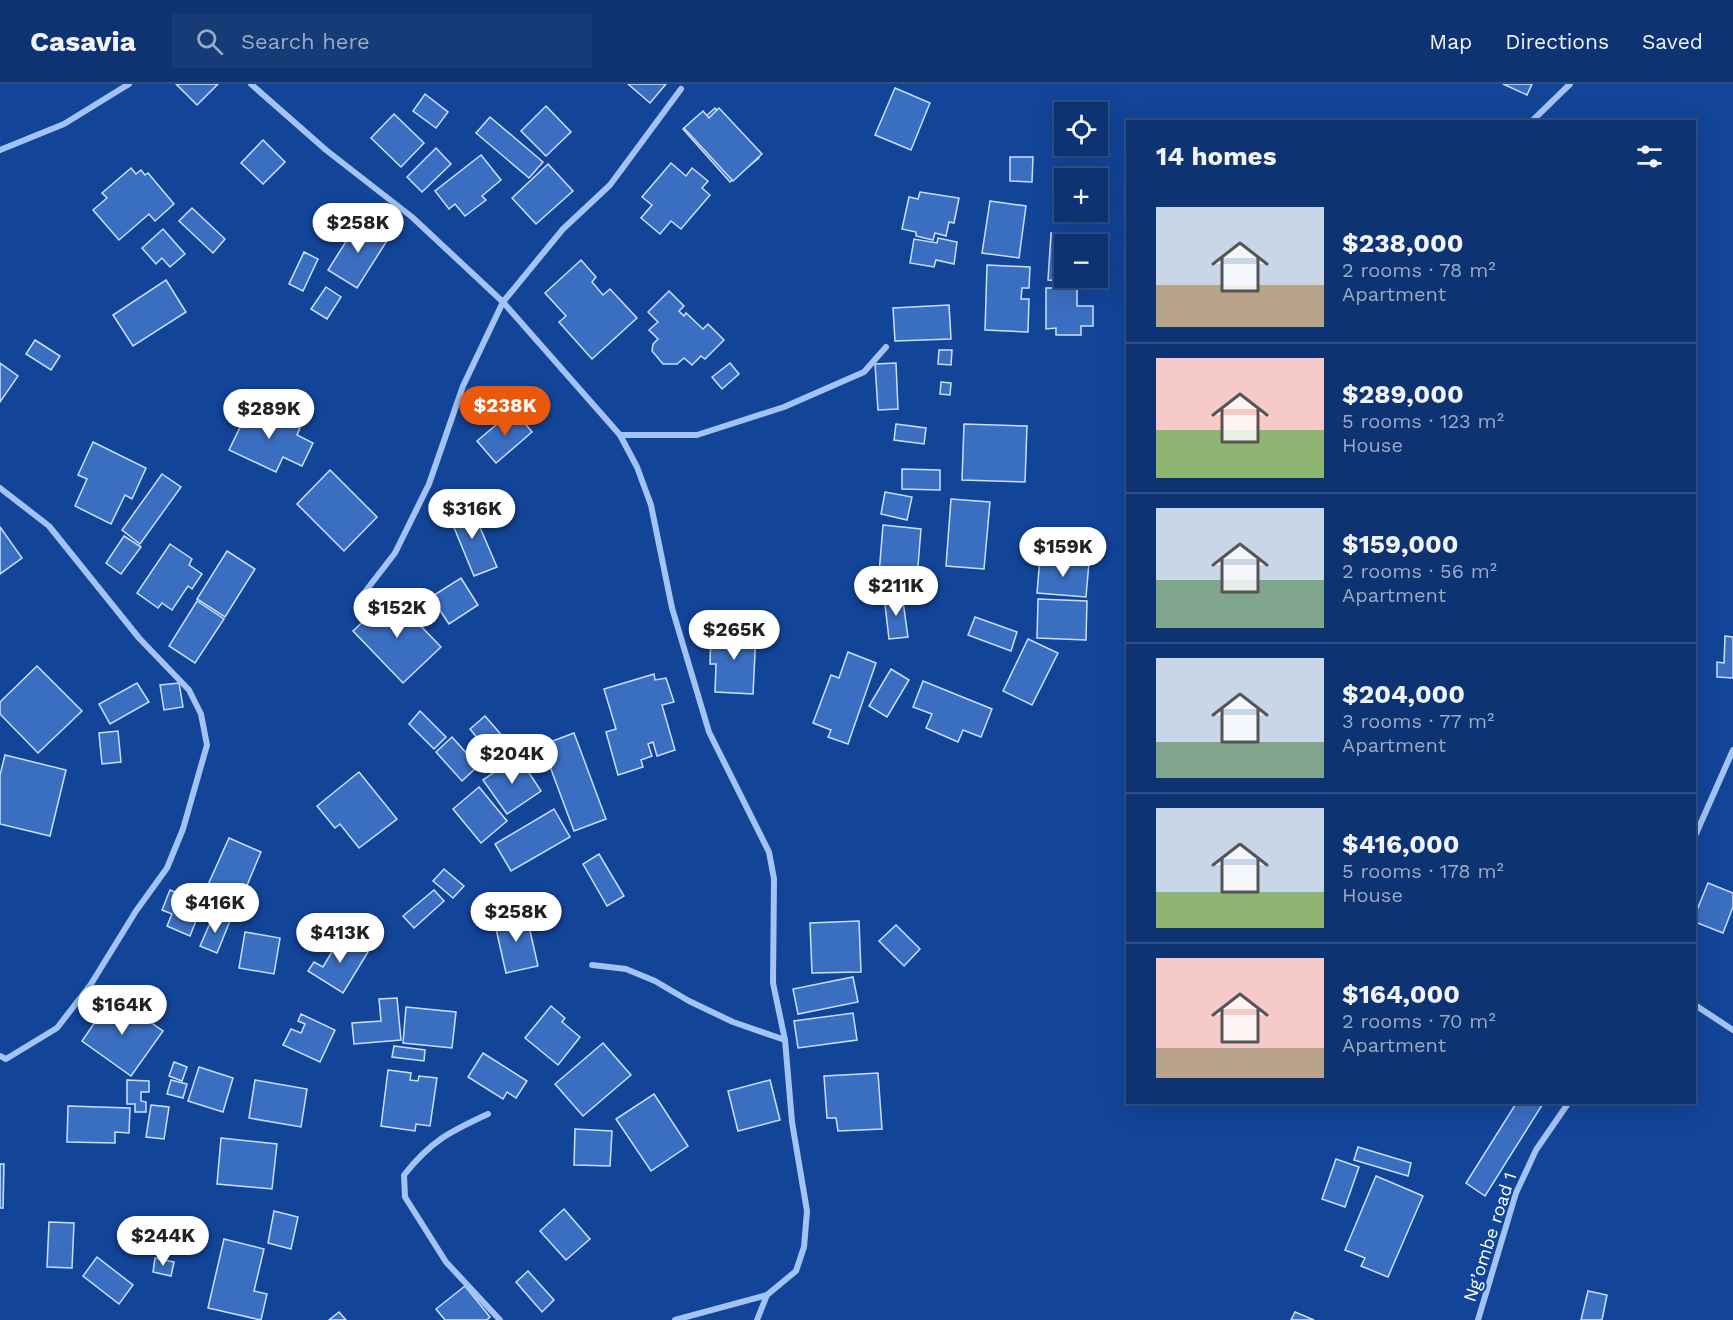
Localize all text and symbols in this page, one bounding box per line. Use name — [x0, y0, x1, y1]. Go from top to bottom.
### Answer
search box — [172, 14, 592, 68]
text: Casavia — [30, 25, 136, 58]
icon: search — [193, 25, 226, 58]
text: Search here — [241, 29, 370, 54]
text: Map — [1429, 29, 1472, 54]
text: Directions — [1505, 29, 1609, 54]
text: Saved — [1642, 29, 1703, 54]
map controls — [1054, 102, 1108, 288]
button: locate — [1054, 102, 1108, 156]
icon: filters — [1633, 140, 1666, 173]
text: 14 homes — [1156, 141, 1277, 171]
button: + — [1054, 168, 1108, 222]
pin: $258K — [316, 203, 400, 254]
text: $258K — [327, 210, 389, 234]
text: $238,000 — [1342, 228, 1463, 258]
icon: home — [1204, 231, 1276, 303]
button: − — [1054, 234, 1108, 288]
text: 2 rooms · 78 m² — [1342, 258, 1496, 282]
text: Apartment — [1342, 282, 1446, 306]
text: $289,000 — [1342, 379, 1464, 409]
icon: home — [1204, 382, 1276, 454]
pin: $238K — [463, 386, 547, 437]
pin: $289K — [227, 389, 311, 440]
text: $238K — [474, 393, 537, 417]
text: $289K — [237, 396, 301, 420]
text: 5 rooms · 123 m² — [1342, 409, 1504, 433]
text: House — [1342, 433, 1403, 457]
pin: $316K — [430, 489, 514, 540]
text: $316K — [442, 496, 502, 520]
pin: $159K — [1021, 527, 1105, 578]
text: $159,000 — [1342, 529, 1458, 559]
icon: home — [1204, 532, 1276, 604]
text: $159K — [1033, 534, 1093, 558]
text: 2 rooms · 56 m² — [1342, 559, 1497, 583]
pin: $211K — [854, 566, 938, 617]
text: $211K — [868, 573, 924, 597]
text: Apartment — [1342, 583, 1446, 607]
pin: $152K — [355, 588, 439, 639]
text: $152K — [368, 595, 426, 619]
pin: $265K — [692, 610, 776, 661]
text: $265K — [703, 617, 765, 641]
text: $204,000 — [1342, 679, 1465, 709]
icon: home — [1204, 682, 1276, 754]
text: 3 rooms · 77 m² — [1342, 709, 1494, 733]
text: Apartment — [1342, 733, 1446, 757]
pin: $204K — [470, 734, 554, 785]
text: $204K — [480, 741, 544, 765]
text: $416,000 — [1342, 829, 1460, 859]
icon: home — [1204, 832, 1276, 904]
text: 5 rooms · 178 m² — [1342, 859, 1504, 883]
pin: $416K — [173, 883, 257, 934]
text: House — [1342, 883, 1403, 907]
text: $416K — [185, 890, 245, 914]
pin: $258K — [474, 892, 558, 943]
text: $258K — [485, 899, 547, 923]
pin: $413K — [298, 913, 382, 964]
text: $413K — [310, 920, 370, 944]
text: $164,000 — [1342, 979, 1460, 1009]
icon: home — [1204, 982, 1276, 1054]
pin: $164K — [80, 985, 164, 1036]
text: $164K — [92, 992, 152, 1016]
text: 2 rooms · 70 m² — [1342, 1009, 1496, 1033]
text: Apartment — [1342, 1033, 1446, 1057]
street label: Ng’ombe road 1 — [1459, 1169, 1520, 1304]
pin: $244K — [121, 1216, 205, 1267]
text: $244K — [131, 1223, 195, 1247]

